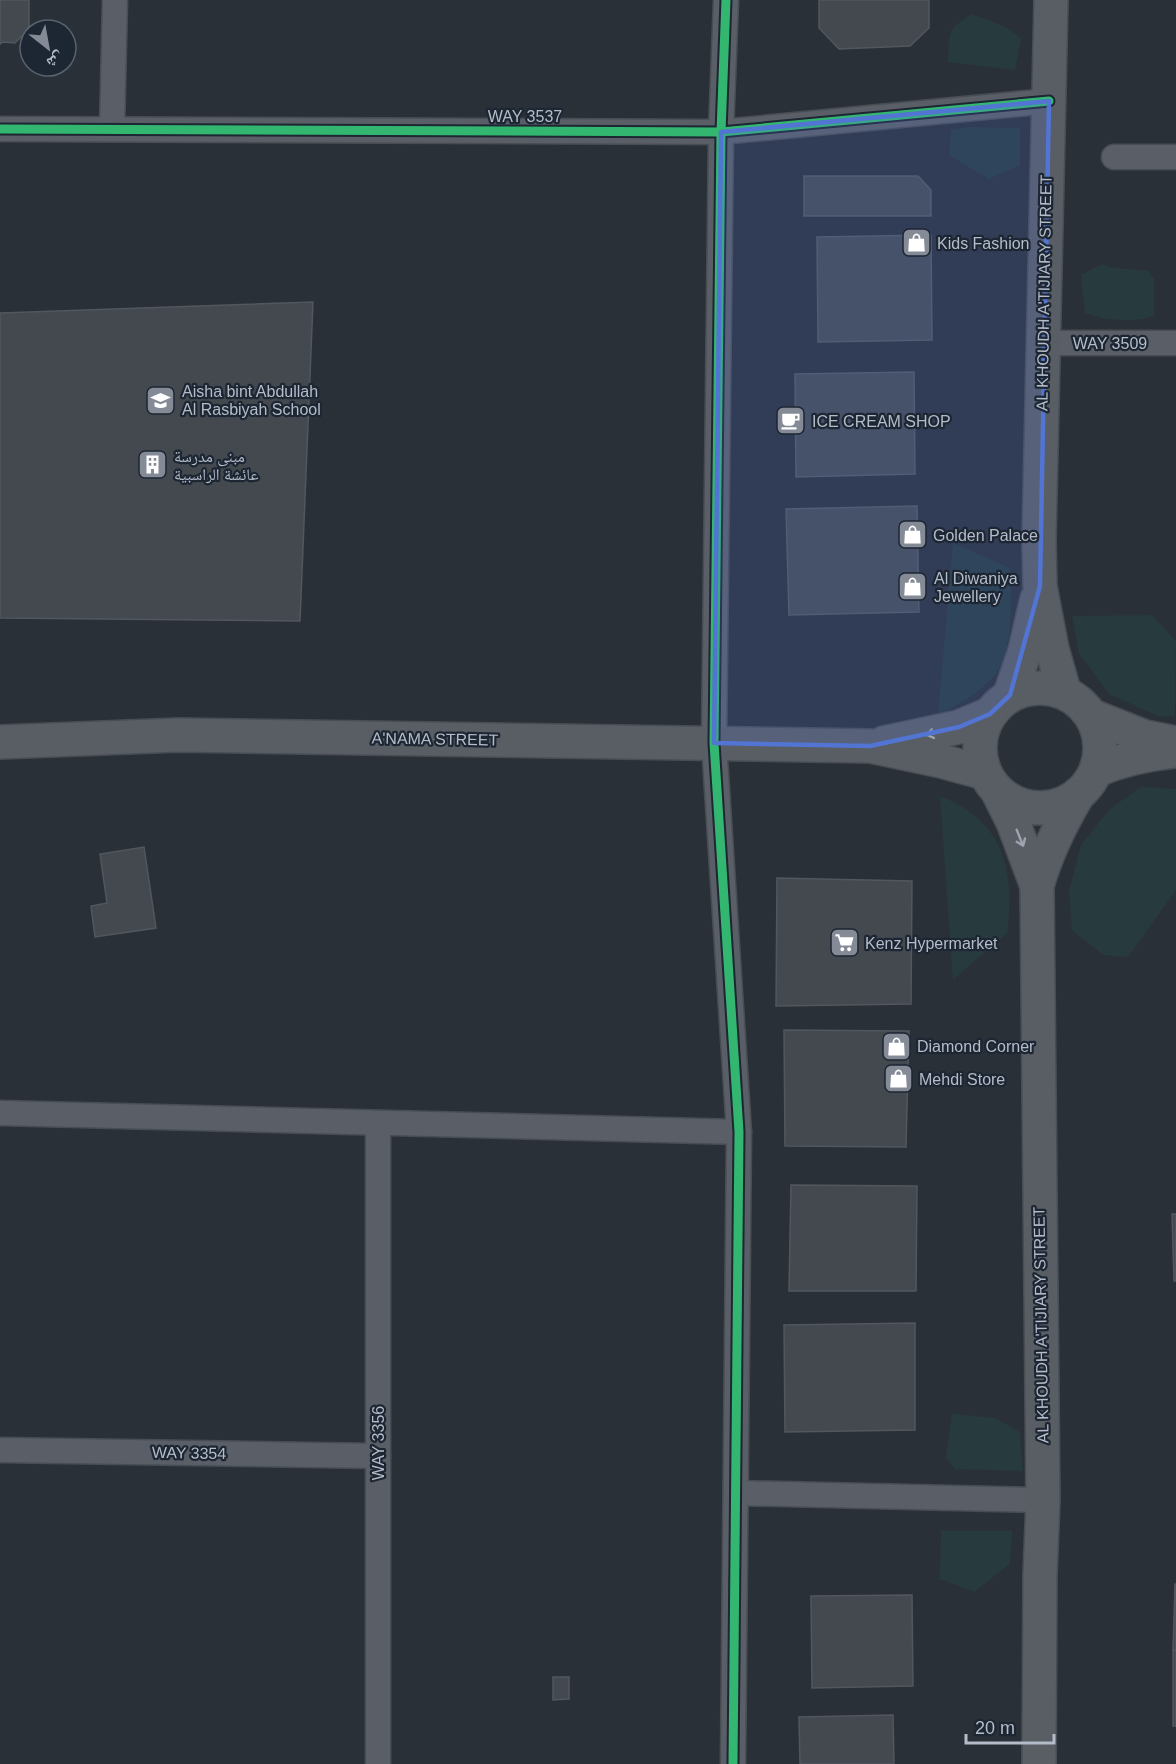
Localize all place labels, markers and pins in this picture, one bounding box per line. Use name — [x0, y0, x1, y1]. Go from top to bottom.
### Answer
shop icon: Kids Fashion — [900, 227, 932, 259]
place label: Kids Fashion — [937, 235, 1030, 252]
place label: Aisha bint Abdullah Al Rasbiyah School — [182, 383, 321, 418]
school or university icon: Aisha bint Abdullah Al Rasbiyah School — [145, 384, 177, 416]
cafe icon: ICE CREAM SHOP — [775, 405, 807, 437]
place label: ICE CREAM SHOP — [812, 413, 951, 430]
place label: مبنى مدرسة عائشة الراسبية — [174, 448, 258, 484]
building icon: مبنى مدرسة عائشة الراسبية — [137, 449, 169, 481]
shop icon: Golden Palace — [896, 519, 928, 551]
place label: Golden Palace — [933, 527, 1038, 544]
place label: Al Diwaniya Jewellery — [934, 570, 1018, 605]
shop icon: Al Diwaniya Jewellery — [897, 571, 929, 603]
supermarket icon: Kenz Hypermarket — [828, 927, 860, 959]
place label: Kenz Hypermarket — [865, 935, 998, 952]
shop icon: Diamond Corner — [880, 1030, 912, 1062]
place label: Diamond Corner — [917, 1038, 1035, 1055]
shop icon: Mehdi Store — [882, 1063, 914, 1095]
place label: Mehdi Store — [919, 1071, 1005, 1088]

